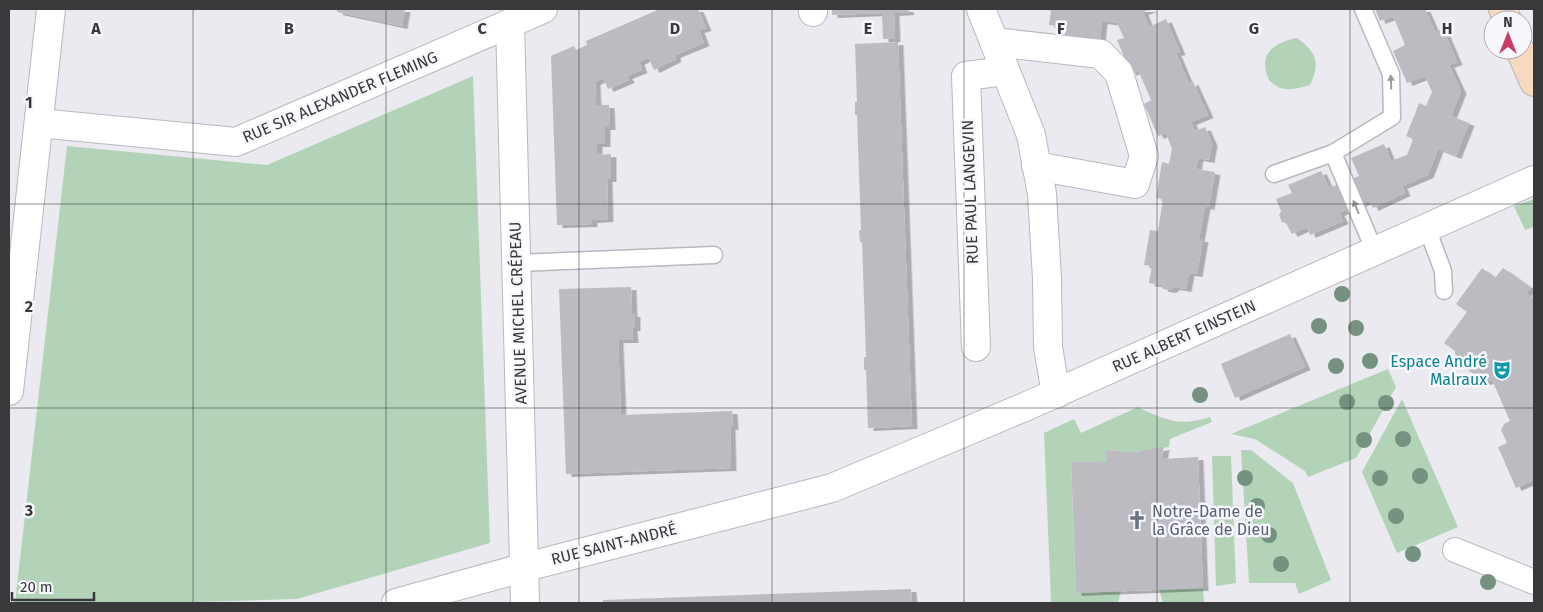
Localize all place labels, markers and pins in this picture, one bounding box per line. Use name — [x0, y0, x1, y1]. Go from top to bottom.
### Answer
place label: Espace André Malraux — [1390, 352, 1487, 389]
theatre icon: Espace André Malraux — [1491, 359, 1513, 381]
place label: Notre-Dame de la Grâce de Dieu — [1152, 502, 1270, 539]
church icon: Notre-Dame de la Grâce de Dieu — [1126, 509, 1148, 531]

